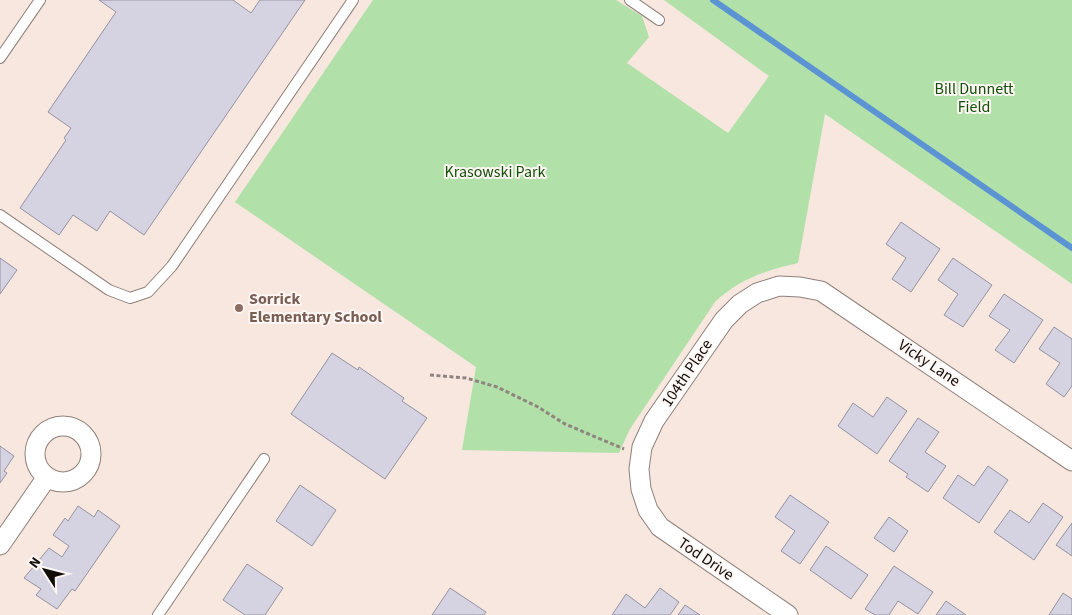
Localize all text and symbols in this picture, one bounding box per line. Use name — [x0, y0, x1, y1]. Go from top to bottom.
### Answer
park label: Bill Dunnett Field — [934, 78, 1014, 118]
park label: Krasowski Park — [445, 161, 546, 183]
place label: Sorrick Elementary School — [249, 288, 382, 328]
marker: Sorrick Elementary School — [233, 302, 245, 314]
street label: Vicky Lane — [894, 334, 964, 392]
street label: 104th Place — [656, 335, 718, 411]
street label: Tod Drive — [674, 532, 738, 586]
north arrow — [20, 545, 70, 595]
text: N — [24, 553, 46, 573]

